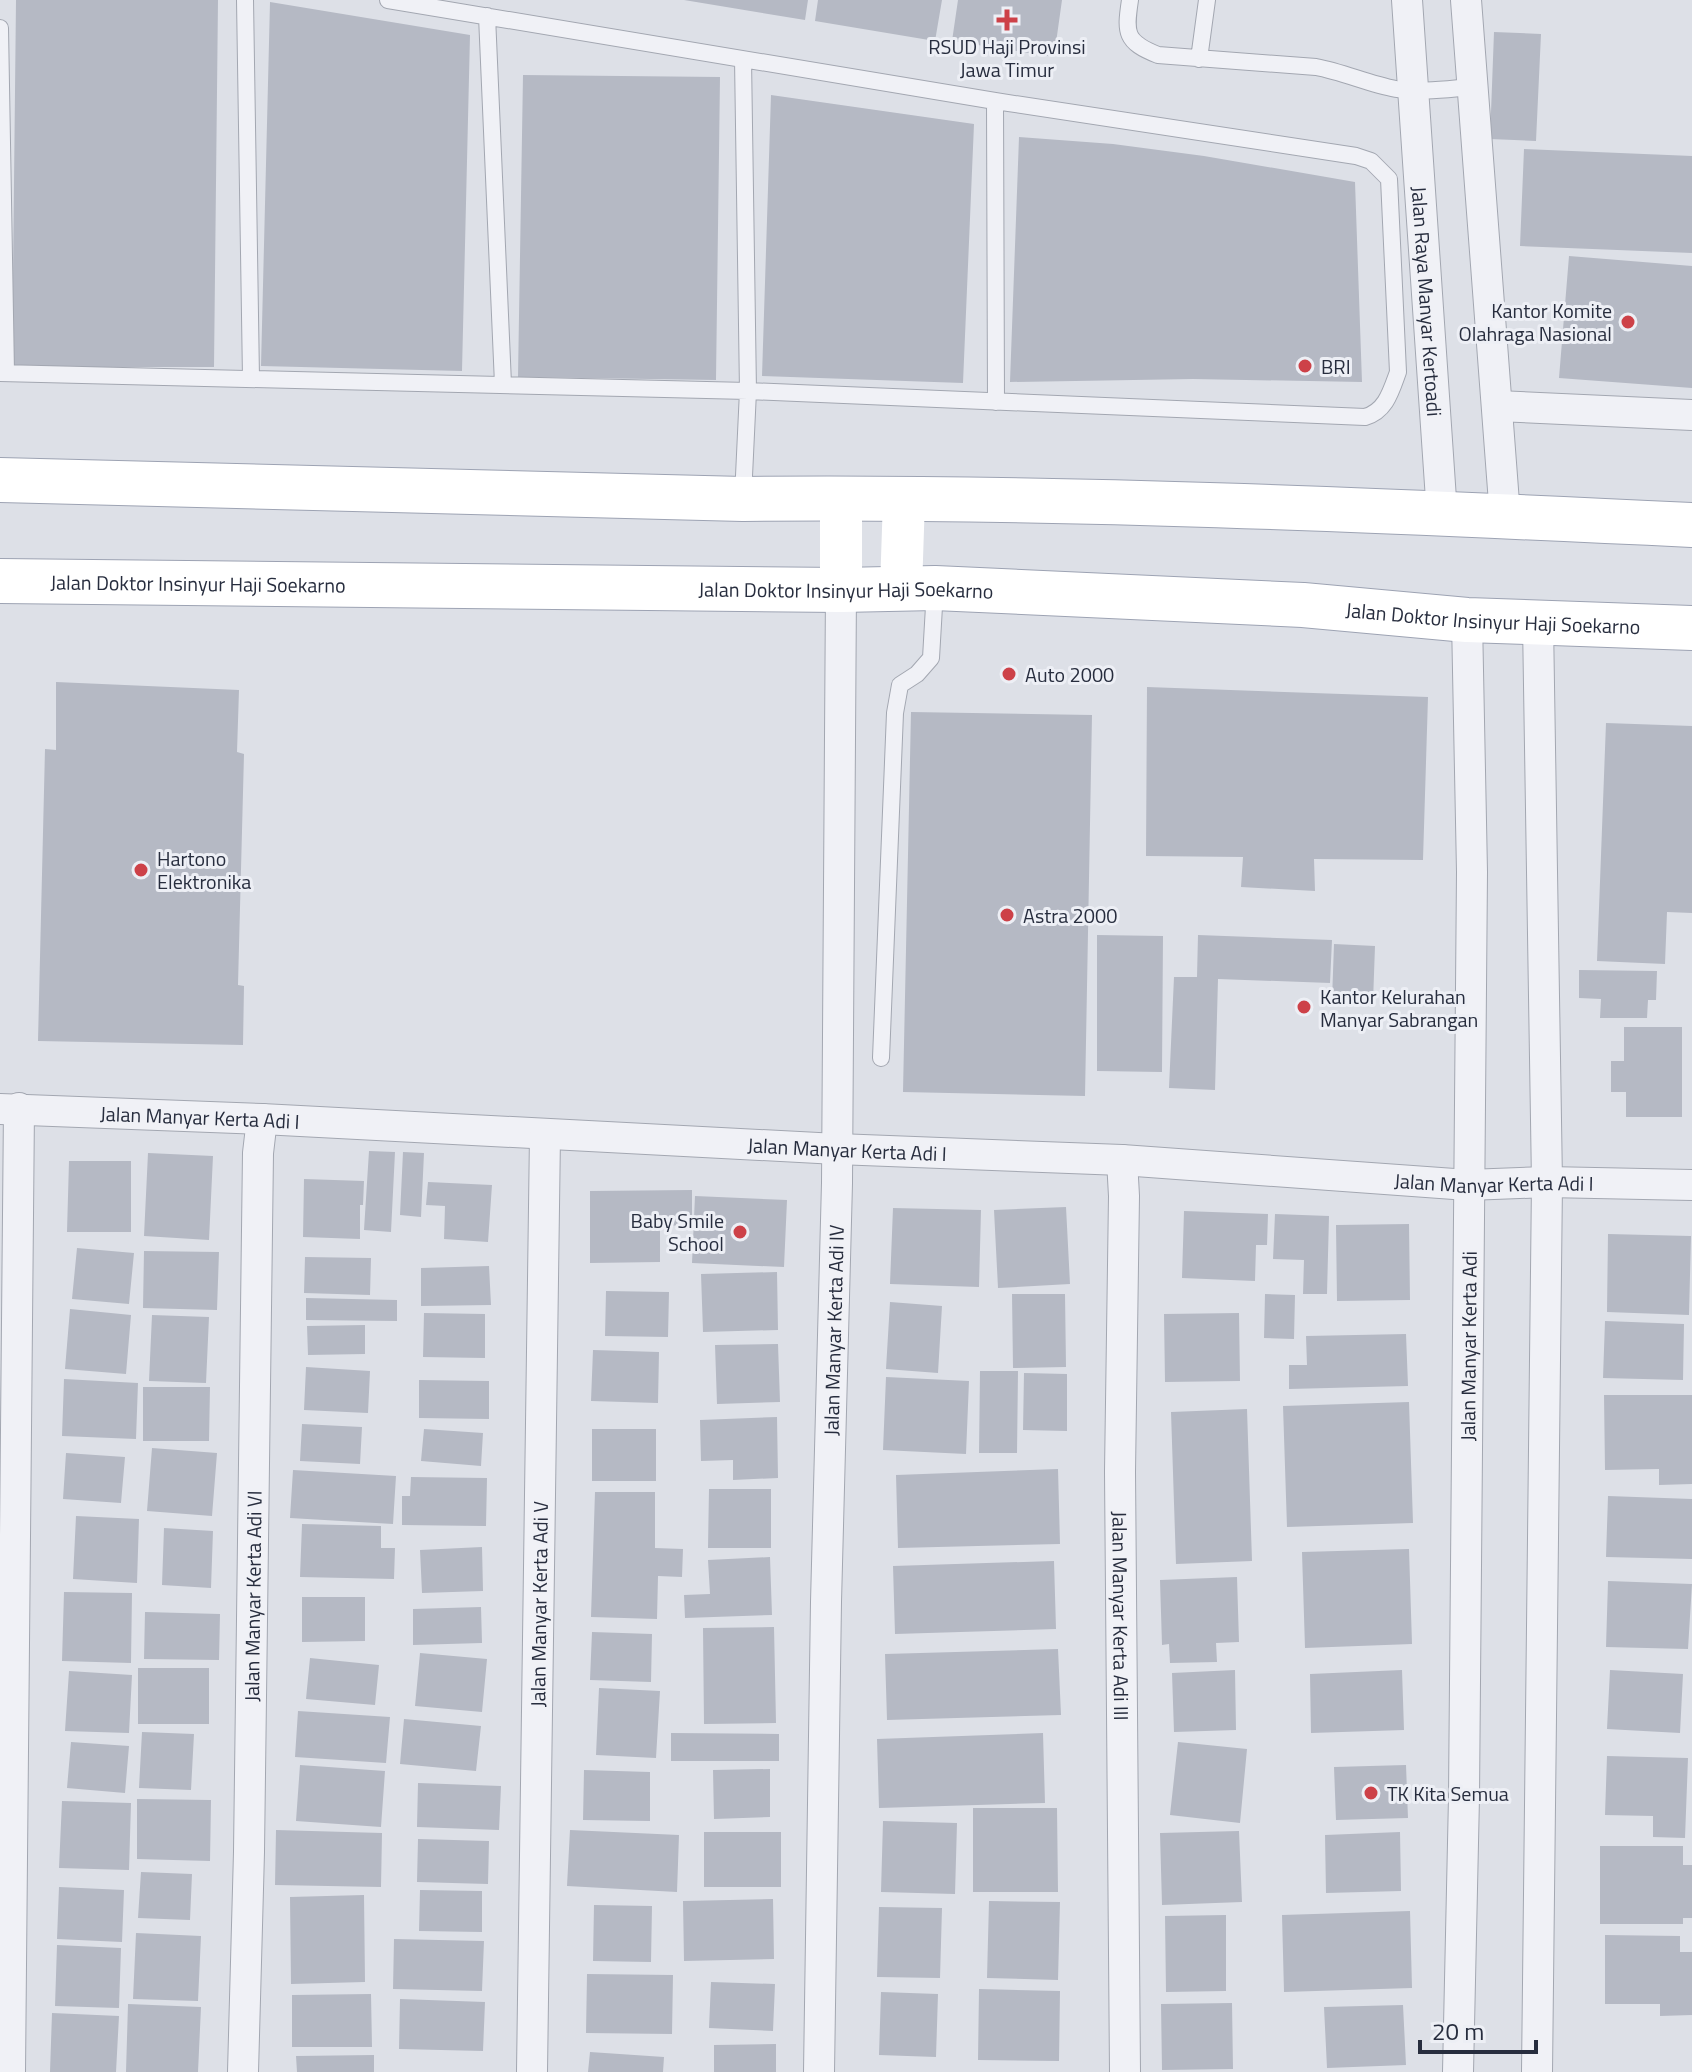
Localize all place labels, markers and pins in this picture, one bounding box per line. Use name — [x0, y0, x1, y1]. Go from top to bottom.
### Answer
marker: RSUD Haji Provinsi Jawa Timur — [996, 9, 1018, 31]
place label: RSUD Haji Provinsi Jawa Timur — [928, 31, 1086, 85]
place label: Kantor Komite Olahraga Nasional — [1459, 295, 1612, 349]
marker: Kantor Komite Olahraga Nasional — [1619, 313, 1637, 331]
place label: BRI — [1321, 351, 1351, 382]
marker: BRI — [1296, 357, 1314, 375]
place label: Auto 2000 — [1025, 659, 1114, 690]
marker: Auto 2000 — [1000, 665, 1018, 683]
place label: Hartono Elektronika — [157, 843, 251, 897]
marker: Hartono Elektronika — [132, 861, 150, 879]
place label: Astra 2000 — [1023, 900, 1117, 931]
marker: Astra 2000 — [998, 906, 1016, 924]
place label: Kantor Kelurahan Manyar Sabrangan — [1320, 981, 1478, 1035]
marker: Kantor Kelurahan Manyar Sabrangan — [1295, 998, 1313, 1016]
place label: Baby Smile School — [631, 1205, 724, 1259]
marker: Baby Smile School — [731, 1223, 749, 1241]
place label: TK Kita Semua — [1387, 1778, 1509, 1809]
marker: TK Kita Semua — [1362, 1784, 1380, 1802]

